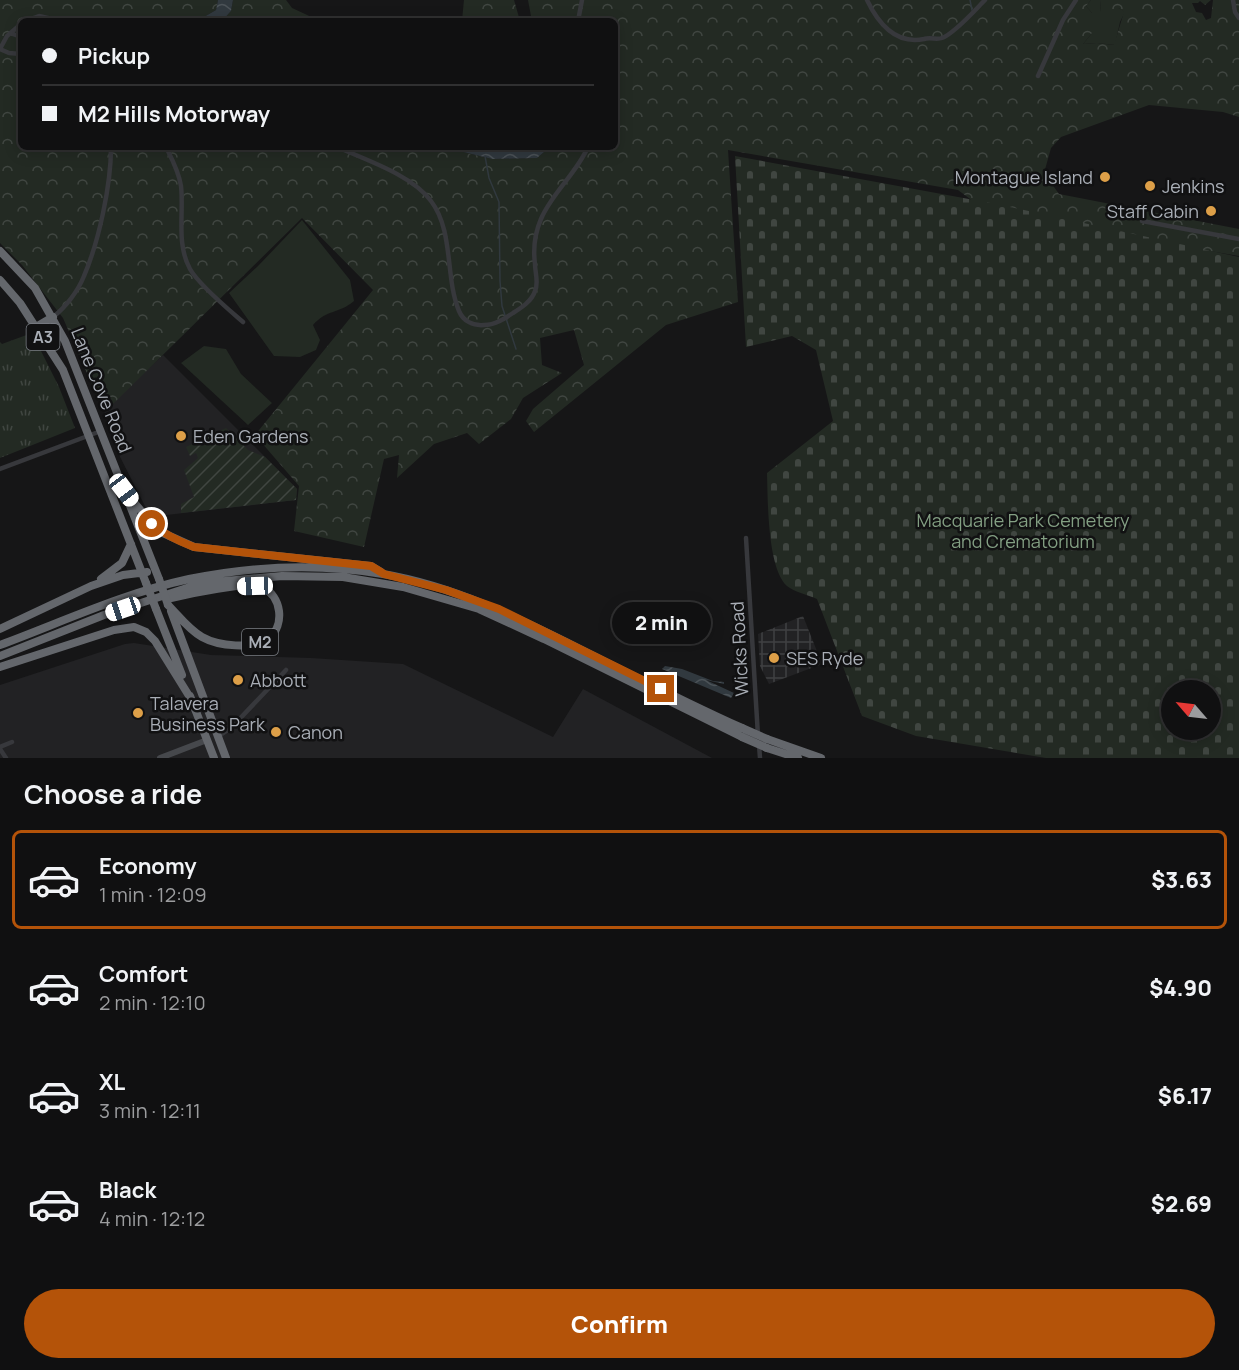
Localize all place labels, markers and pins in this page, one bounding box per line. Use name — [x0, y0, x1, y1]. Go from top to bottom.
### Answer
place label: Montague Island — [955, 165, 1093, 189]
marker: Montague Island — [1098, 170, 1112, 184]
place label: Jenkins — [1162, 174, 1225, 198]
marker: Jenkins — [1143, 179, 1157, 193]
place label: Staff Cabin — [1107, 199, 1199, 223]
marker: Staff Cabin — [1204, 204, 1218, 218]
place label: Eden Gardens — [193, 424, 309, 448]
marker: Eden Gardens — [174, 429, 188, 443]
place label: SES Ryde — [786, 646, 863, 670]
marker: SES Ryde — [767, 651, 781, 665]
place label: Abbott — [250, 668, 307, 692]
marker: Abbott — [231, 673, 245, 687]
place label: Talavera Business Park — [150, 691, 266, 736]
marker: Talavera Business Park — [131, 706, 145, 720]
place label: Canon — [288, 720, 343, 744]
marker: Canon — [269, 725, 283, 739]

